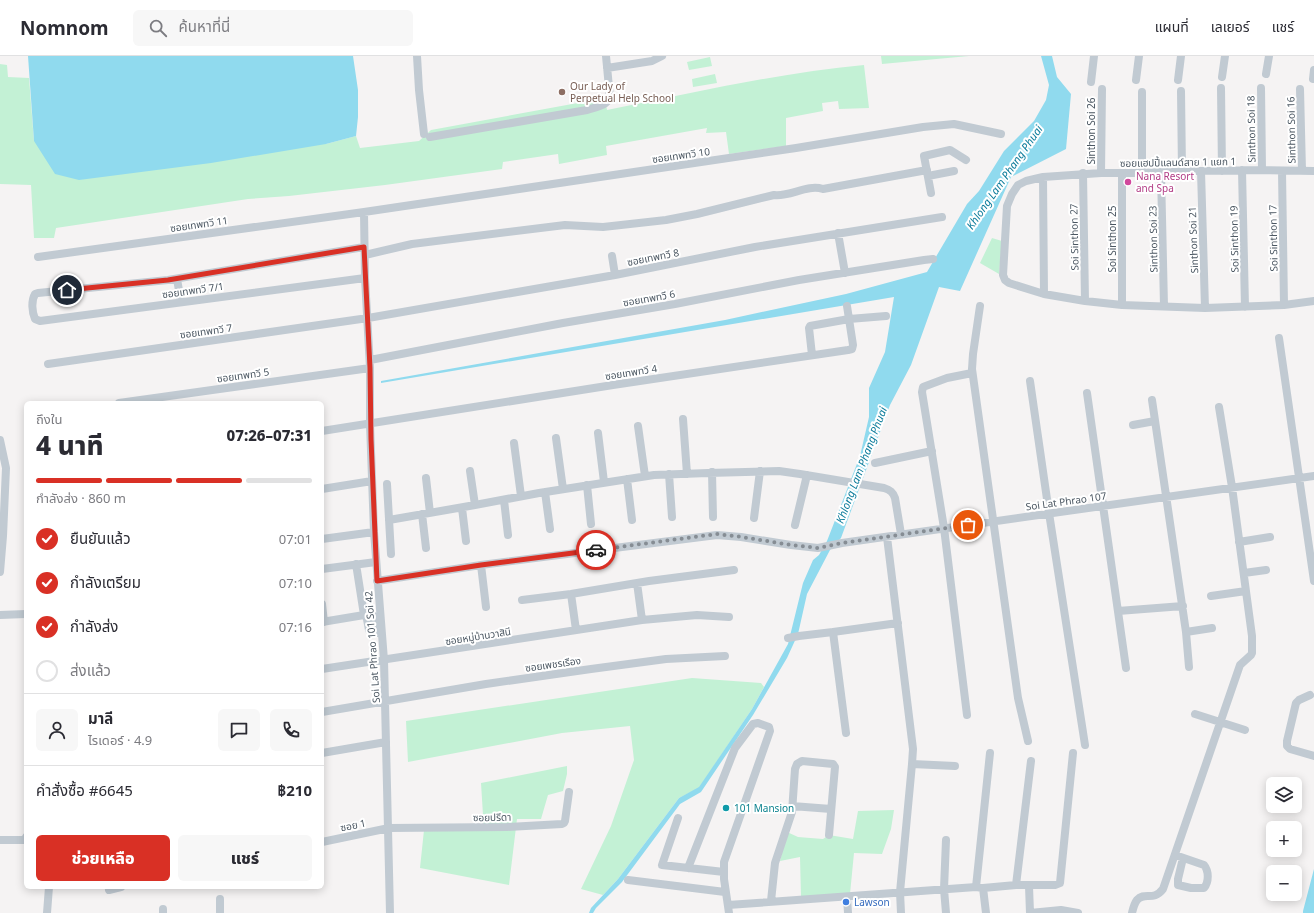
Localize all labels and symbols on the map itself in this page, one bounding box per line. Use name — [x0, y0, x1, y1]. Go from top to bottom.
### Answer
place label: Our Lady of Perpetual Help School — [570, 79, 674, 105]
marker: Our Lady of Perpetual Help School — [557, 87, 567, 97]
street label: Sinthon Soi 18 — [1243, 95, 1259, 163]
street label: Sinthon Soi 16 — [1283, 96, 1299, 164]
street label: Sinthon Soi 26 — [1084, 97, 1098, 165]
water label: Khlong Lam Phang Phuai — [962, 122, 1046, 232]
street label: ซอยเทพทวี 10 — [651, 144, 711, 166]
street label: ซอยแฮปปี้แลนด์สาย 1 แยก 1 — [1120, 154, 1236, 170]
place label: Nana Resort and Spa — [1136, 169, 1194, 195]
marker: Nana Resort and Spa — [1123, 177, 1133, 187]
street label: Soi Sinthon 27 — [1066, 203, 1082, 271]
street label: Soi Sinthon 17 — [1265, 204, 1281, 272]
street label: Soi Sinthon 25 — [1105, 205, 1119, 273]
street label: Sinthon Soi 23 — [1145, 205, 1161, 273]
street label: Soi Sinthon 19 — [1226, 205, 1242, 273]
street label: Sinthon Soi 21 — [1185, 206, 1201, 274]
street label: ซอยเทพทวี 11 — [169, 213, 229, 235]
street label: ซอยเทพทวี 8 — [626, 245, 680, 269]
pin — [50, 273, 84, 307]
street label: ซอยเทพทวี 7/1 — [161, 279, 225, 301]
street label: ซอยเทพทวี 6 — [622, 286, 676, 309]
street label: ซอยเทพทวี 7 — [179, 320, 233, 342]
street label: ซอยเทพทวี 4 — [604, 361, 658, 383]
street label: ซอยเทพทวี 5 — [216, 364, 270, 386]
water label: Khlong Lam Phang Phuai — [832, 404, 890, 525]
street label: Soi Lat Phrao 107 — [1025, 488, 1108, 514]
pin — [951, 508, 985, 542]
courier — [576, 530, 616, 570]
street label: Soi Lat Phrao 101 Soi 42 — [361, 590, 383, 703]
street label: ซอยหมู่บ้านวาสินี — [444, 624, 512, 648]
street label: ซอยเพชรเรือง — [524, 653, 582, 675]
place label: 101 Mansion — [734, 801, 794, 815]
marker: 101 Mansion — [721, 803, 731, 813]
street label: ซอยปรีดา — [473, 810, 511, 824]
street label: ซอย 1 — [339, 815, 367, 835]
place label: Lawson — [854, 895, 890, 909]
marker: Lawson — [841, 897, 851, 907]

